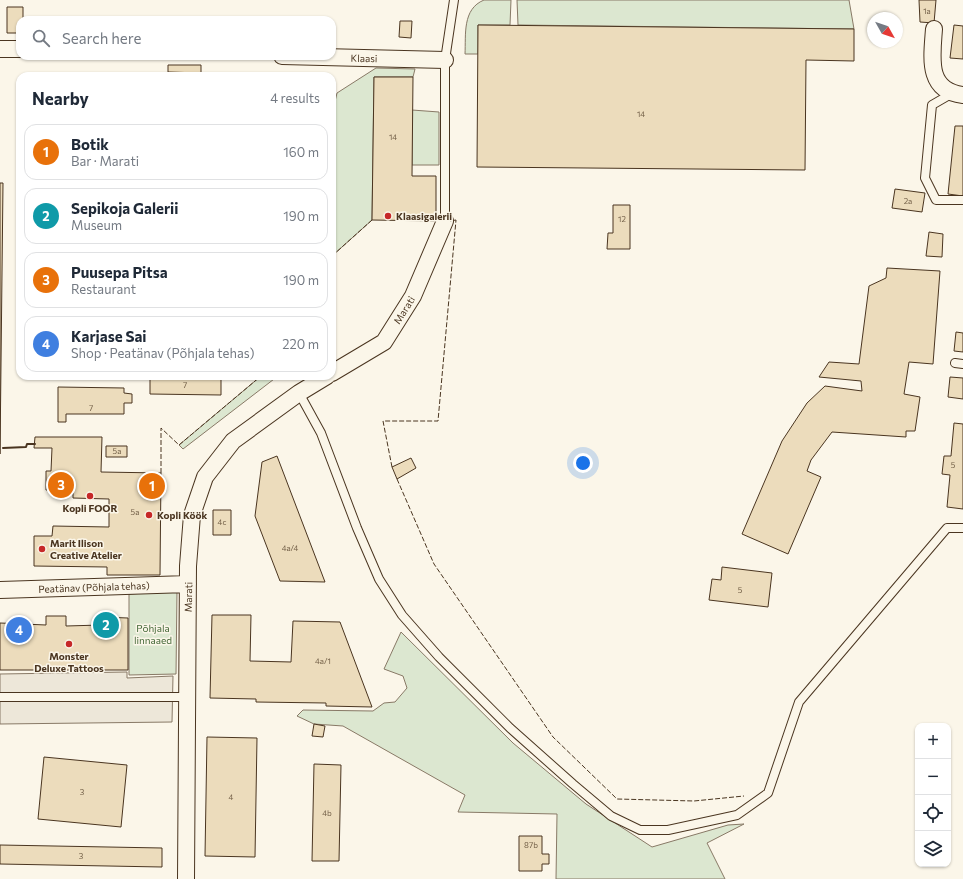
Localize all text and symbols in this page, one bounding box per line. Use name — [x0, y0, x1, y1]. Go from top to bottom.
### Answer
house number: 1a — [923, 6, 931, 16]
north arrow — [867, 12, 903, 48]
search box — [16, 16, 336, 60]
icon: search — [30, 27, 52, 49]
text: Search here — [62, 29, 141, 47]
street label: Klaasi — [350, 52, 378, 64]
text: Nearby — [32, 88, 89, 109]
text: 4 results — [270, 90, 320, 106]
house number: 14 — [637, 109, 645, 119]
house number: 14 — [389, 132, 397, 142]
text: Botik — [71, 135, 109, 153]
text: 1 — [43, 144, 49, 160]
text: 160 m — [283, 144, 319, 160]
text: Bar · Marati — [71, 153, 139, 169]
house number: 2a — [904, 196, 912, 206]
text: Sepikoja Galerii — [71, 199, 178, 217]
text: 2 — [42, 208, 50, 224]
text: 190 m — [283, 208, 319, 224]
place label: Klaasigalerii — [396, 210, 452, 222]
marker: Klaasigalerii — [383, 211, 393, 221]
house number: 12 — [618, 214, 626, 224]
text: Museum — [71, 217, 122, 233]
text: Puusepa Pitsa — [71, 263, 168, 281]
text: 3 — [42, 272, 50, 288]
text: 190 m — [283, 272, 319, 288]
text: Restaurant — [71, 281, 136, 297]
street label: Marati — [391, 294, 417, 326]
text: Karjase Sai — [71, 327, 146, 345]
text: 4 — [42, 336, 50, 352]
text: 220 m — [282, 336, 319, 352]
text: Shop · Peatänav (Põhjala tehas) — [71, 345, 254, 361]
house number: 7 — [183, 380, 187, 390]
house number: 7 — [89, 403, 93, 413]
house number: 5a — [113, 446, 121, 456]
your location — [573, 453, 593, 473]
house number: 5 — [951, 460, 956, 470]
pin: 3 — [48, 470, 74, 500]
pin: 1 — [139, 471, 165, 501]
marker: Kopli FOOR — [85, 491, 95, 501]
place label: Kopli FOOR — [63, 502, 118, 514]
house number: 5a — [131, 507, 139, 517]
place label: Kopli Köök — [157, 509, 207, 521]
marker: Kopli Köök — [144, 510, 154, 520]
house number: 4c — [218, 517, 226, 527]
place label: Marit Ilison Creative Atelier — [50, 537, 122, 561]
house number: 4a/4 — [282, 543, 299, 553]
marker: Marit Ilison Creative Atelier — [37, 544, 47, 554]
street label: Peatänav (Põhjala tehas) — [38, 579, 150, 595]
street label: Marati — [182, 582, 194, 612]
house number: 5 — [738, 585, 743, 595]
pin: 2 — [93, 610, 119, 640]
pin: 4 — [6, 615, 32, 645]
park label: Põhjala linnaaed — [134, 622, 172, 646]
marker: Monster Deluxe Tattoos — [64, 639, 74, 649]
place label: Monster Deluxe Tattoos — [34, 650, 104, 674]
house number: 4a/1 — [315, 656, 331, 666]
map controls — [915, 723, 951, 867]
button: + — [915, 723, 951, 759]
button: − — [915, 759, 951, 795]
house number: 3 — [80, 787, 85, 797]
house number: 4 — [229, 792, 234, 802]
button: locate — [915, 795, 951, 831]
house number: 4b — [322, 808, 332, 818]
button: layers — [915, 831, 951, 867]
house number: 87b — [524, 840, 538, 850]
house number: 3 — [79, 851, 84, 861]

